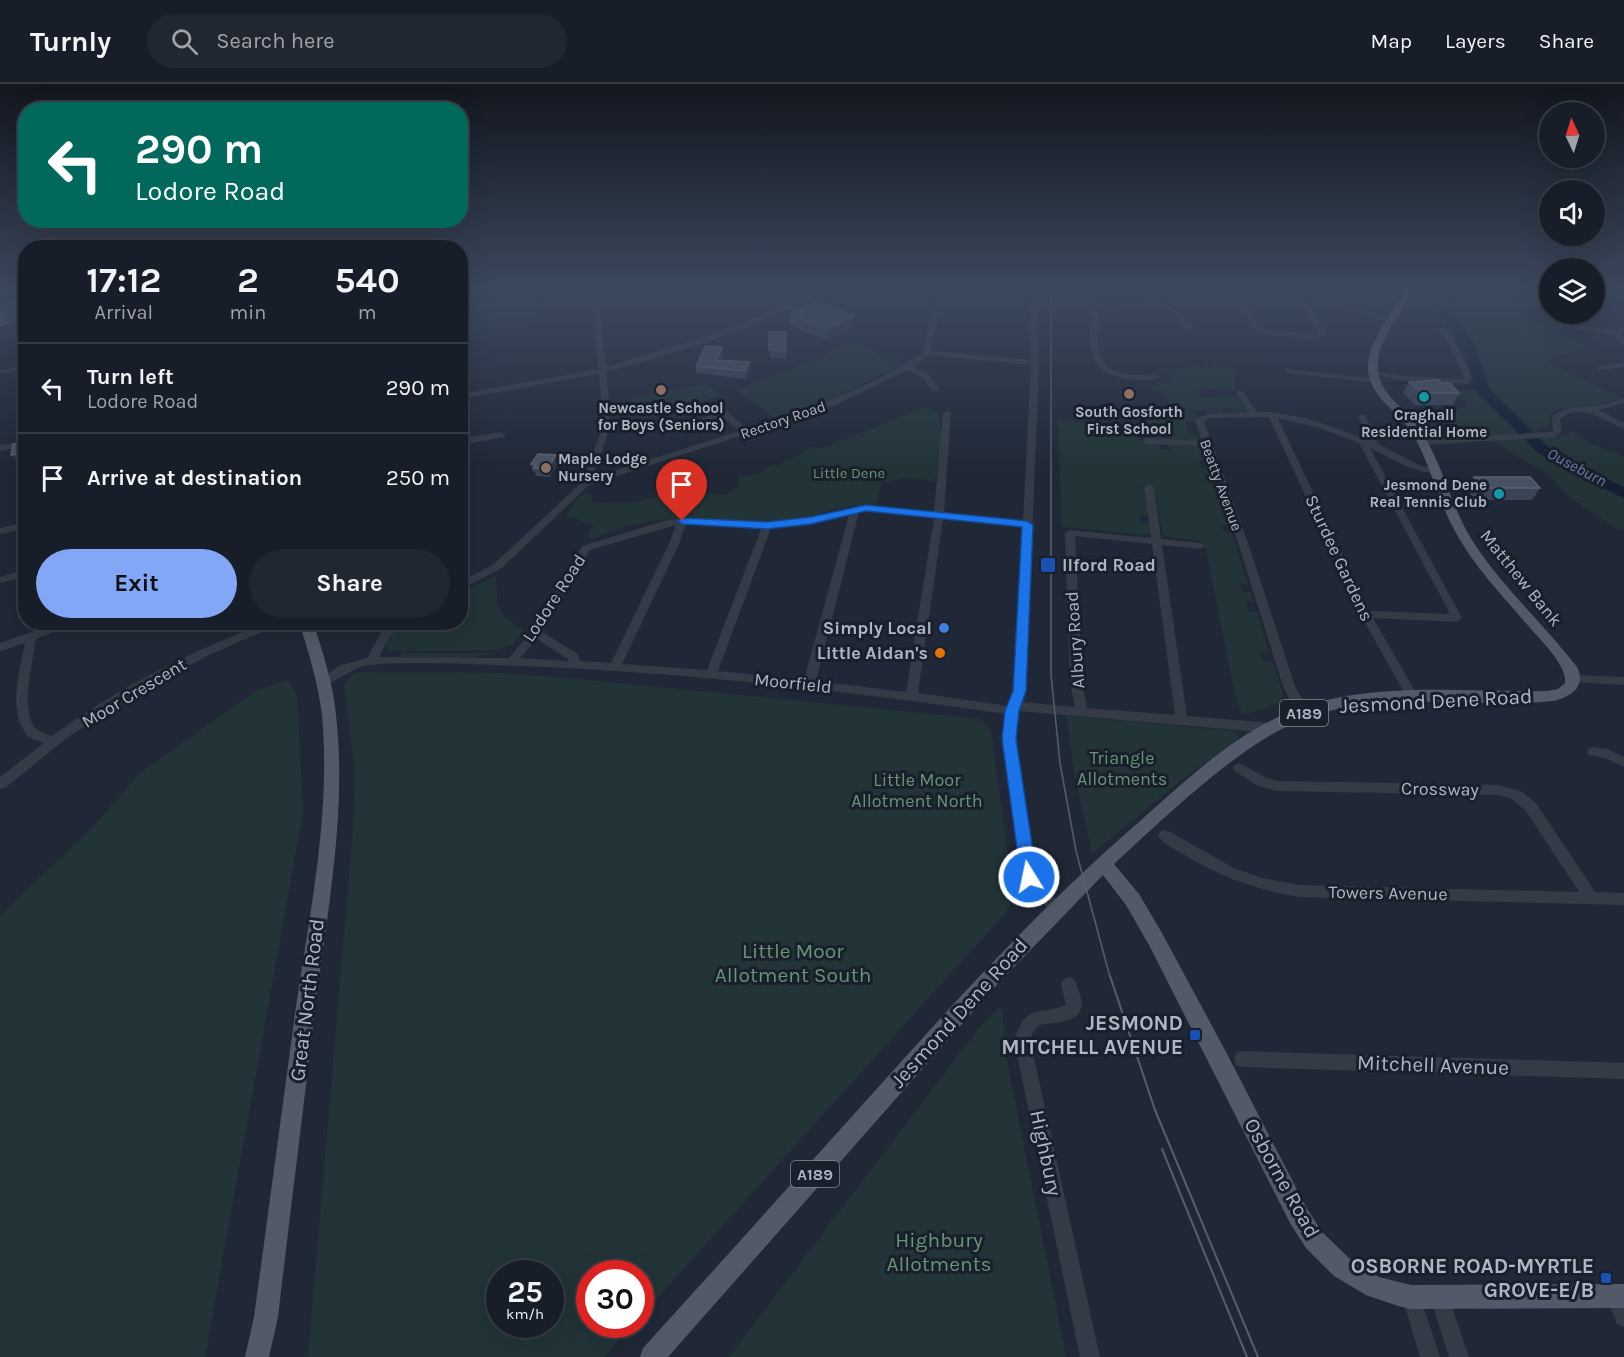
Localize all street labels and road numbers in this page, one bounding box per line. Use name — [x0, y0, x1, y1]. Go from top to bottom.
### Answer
street label: Rectory Road — [738, 397, 828, 443]
street label: Beatty Avenue — [1196, 437, 1246, 533]
street label: Sturdee Gardens — [1300, 491, 1378, 625]
street label: Matthew Bank — [1475, 525, 1567, 631]
street label: Lodore Road — [517, 550, 591, 646]
street label: Albury Road — [1061, 591, 1089, 689]
street label: Moor Crescent — [78, 653, 190, 733]
street label: Moorfield — [753, 668, 833, 698]
street label: Jesmond Dene Road — [1339, 684, 1533, 718]
road number: A189 — [1280, 700, 1328, 726]
street label: Crossway — [1401, 777, 1480, 801]
street label: Towers Avenue — [1328, 881, 1448, 905]
street label: Great North Road — [285, 917, 329, 1083]
street label: Jesmond Dene Road — [886, 933, 1032, 1093]
street label: Mitchell Avenue — [1357, 1050, 1509, 1080]
street label: Highbury — [1025, 1108, 1067, 1198]
street label: Osborne Road — [1239, 1114, 1325, 1242]
road number: A189 — [791, 1161, 839, 1187]

